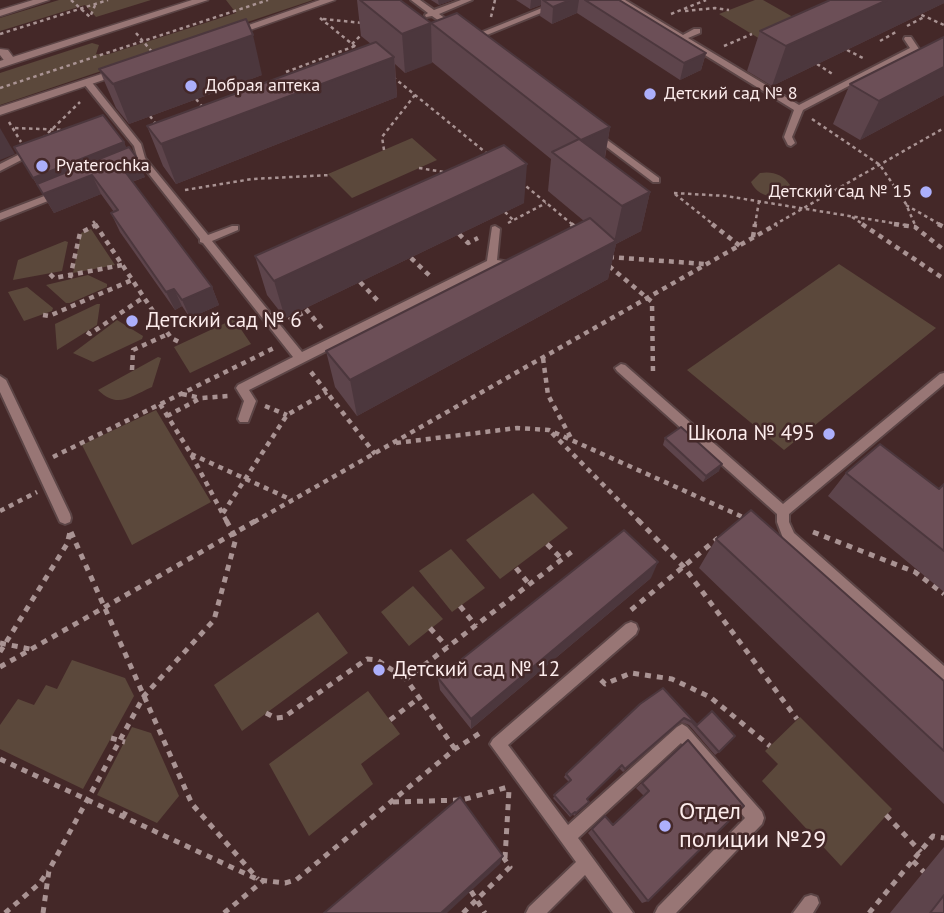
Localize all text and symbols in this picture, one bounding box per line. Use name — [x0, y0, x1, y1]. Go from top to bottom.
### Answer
place label: Добрая аптека — [205, 75, 320, 97]
marker: Добрая аптека — [183, 78, 199, 94]
place label: Детский сад № 8 — [664, 83, 797, 105]
marker: Детский сад № 8 — [642, 86, 658, 102]
place label: Pyaterochka — [56, 155, 150, 177]
marker: Pyaterochka — [34, 158, 50, 174]
place label: Детский сад № 15 — [769, 181, 912, 203]
marker: Детский сад № 15 — [918, 184, 934, 200]
place label: Детский сад № 6 — [146, 308, 302, 334]
marker: Детский сад № 6 — [124, 313, 140, 329]
place label: Школа № 495 — [688, 421, 815, 447]
marker: Школа № 495 — [821, 426, 837, 442]
place label: Детский сад № 12 — [393, 657, 560, 683]
marker: Детский сад № 12 — [371, 662, 387, 678]
place label: Отдел полиции №29 — [679, 798, 826, 854]
marker: Отдел полиции №29 — [657, 818, 673, 834]

